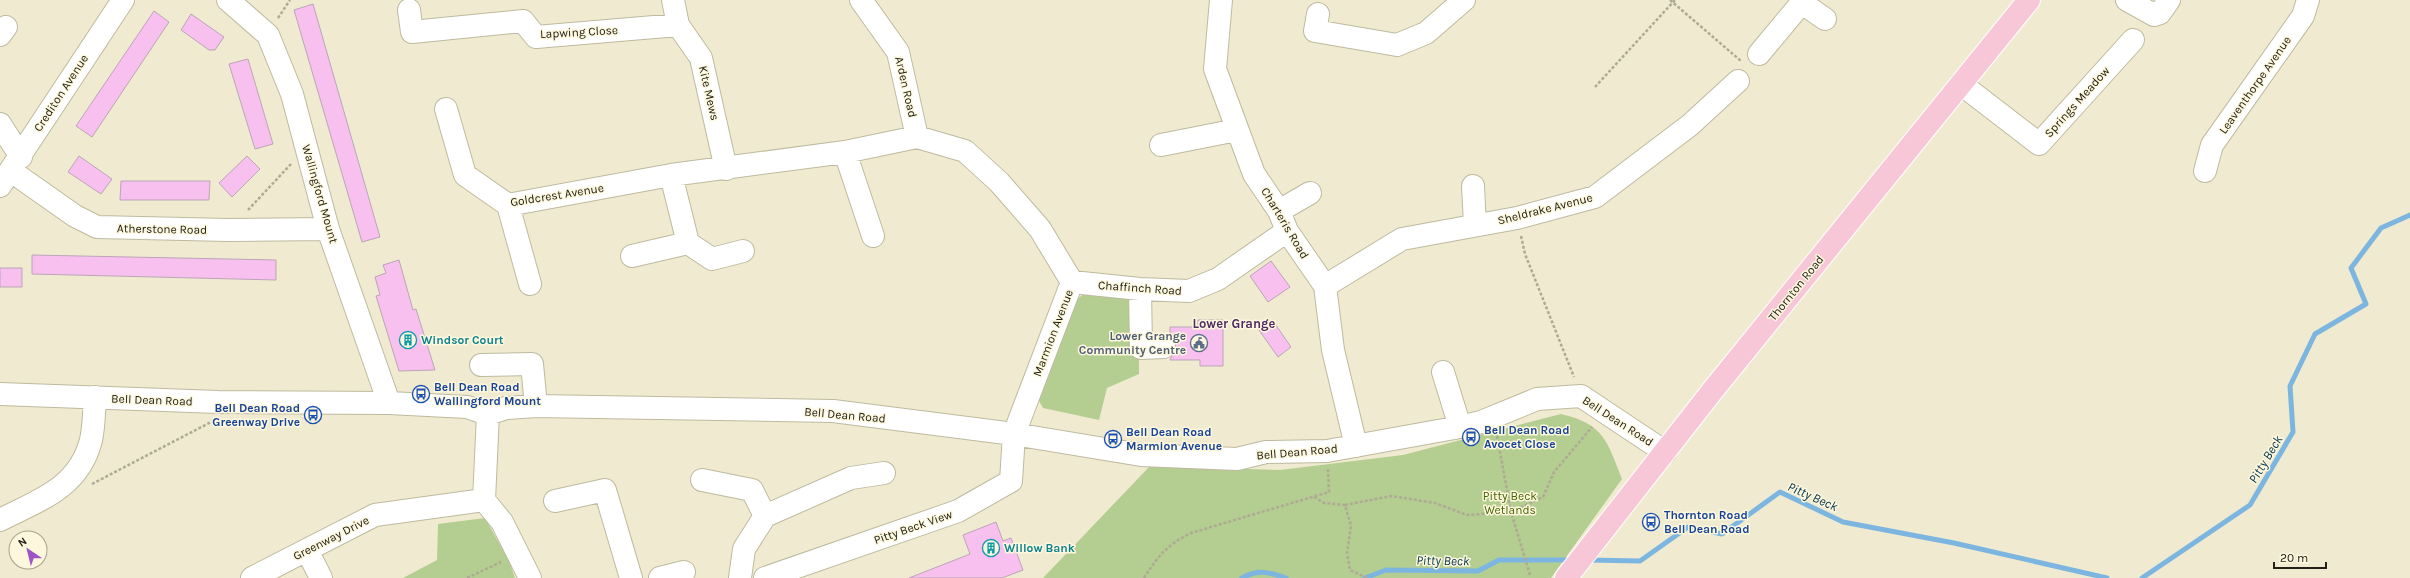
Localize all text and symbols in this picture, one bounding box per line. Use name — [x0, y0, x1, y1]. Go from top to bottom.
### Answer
street label: Lapwing Close — [540, 23, 618, 41]
street label: Leaventhorpe Avenue — [2216, 33, 2294, 137]
street label: Crediton Avenue — [31, 52, 91, 134]
street label: Arden Road — [892, 55, 920, 119]
street label: Springs Meadow — [2041, 63, 2113, 140]
street label: Kite Mews — [696, 64, 722, 122]
street label: Wallingford Mount — [299, 143, 341, 245]
street label: Goldcrest Avenue — [509, 181, 605, 209]
street label: Charteris Road — [1258, 185, 1312, 261]
street label: Sheldrake Avenue — [1496, 190, 1594, 228]
street label: Atherstone Road — [117, 221, 207, 237]
street label: Thornton Road — [1765, 252, 1827, 324]
street label: Chaffinch Road — [1098, 278, 1182, 298]
street label: Marmion Avenue — [1030, 288, 1076, 378]
district label: Lower Grange — [1193, 316, 1276, 331]
place label: Lower Grange Community Centre — [1079, 329, 1186, 357]
building icon: Windsor Court — [398, 330, 418, 350]
place label: Windsor Court — [421, 333, 504, 347]
public building icon: Lower Grange Community Centre — [1189, 333, 1209, 353]
place label: Bell Dean Road Wallingford Mount — [434, 380, 541, 408]
bus stop icon: Bell Dean Road Wallingford Mount — [411, 384, 431, 404]
street label: Bell Dean Road — [111, 392, 193, 408]
street label: Bell Dean Road — [1580, 393, 1656, 449]
place label: Bell Dean Road Greenway Drive — [212, 401, 300, 429]
street label: Bell Dean Road — [804, 404, 886, 426]
bus stop icon: Bell Dean Road Greenway Drive — [303, 405, 323, 425]
place label: Bell Dean Road Avocet Close — [1484, 423, 1570, 451]
place label: Bell Dean Road Marmion Avenue — [1126, 425, 1222, 453]
bus stop icon: Bell Dean Road Avocet Close — [1461, 427, 1481, 447]
bus stop icon: Bell Dean Road Marmion Avenue — [1103, 429, 1123, 449]
water label: Pitty Beck — [2245, 432, 2286, 486]
street label: Bell Dean Road — [1256, 441, 1338, 463]
water label: Pitty Beck — [1785, 479, 1840, 514]
park label: Pitty Beck Wetlands — [1483, 489, 1537, 517]
street label: Pitty Beck View — [872, 507, 954, 547]
place label: Thornton Road Bell Dean Road — [1664, 508, 1750, 536]
bus stop icon: Thornton Road Bell Dean Road — [1641, 512, 1661, 532]
street label: Greenway Drive — [291, 513, 371, 563]
north arrow — [8, 530, 48, 570]
text: N — [16, 535, 30, 550]
building icon: Willow Bank — [981, 538, 1001, 558]
place label: Willow Bank — [1004, 541, 1075, 555]
scale bar — [2274, 544, 2326, 570]
text: 20 m — [2280, 551, 2308, 565]
water label: Pitty Beck — [1416, 553, 1470, 568]

